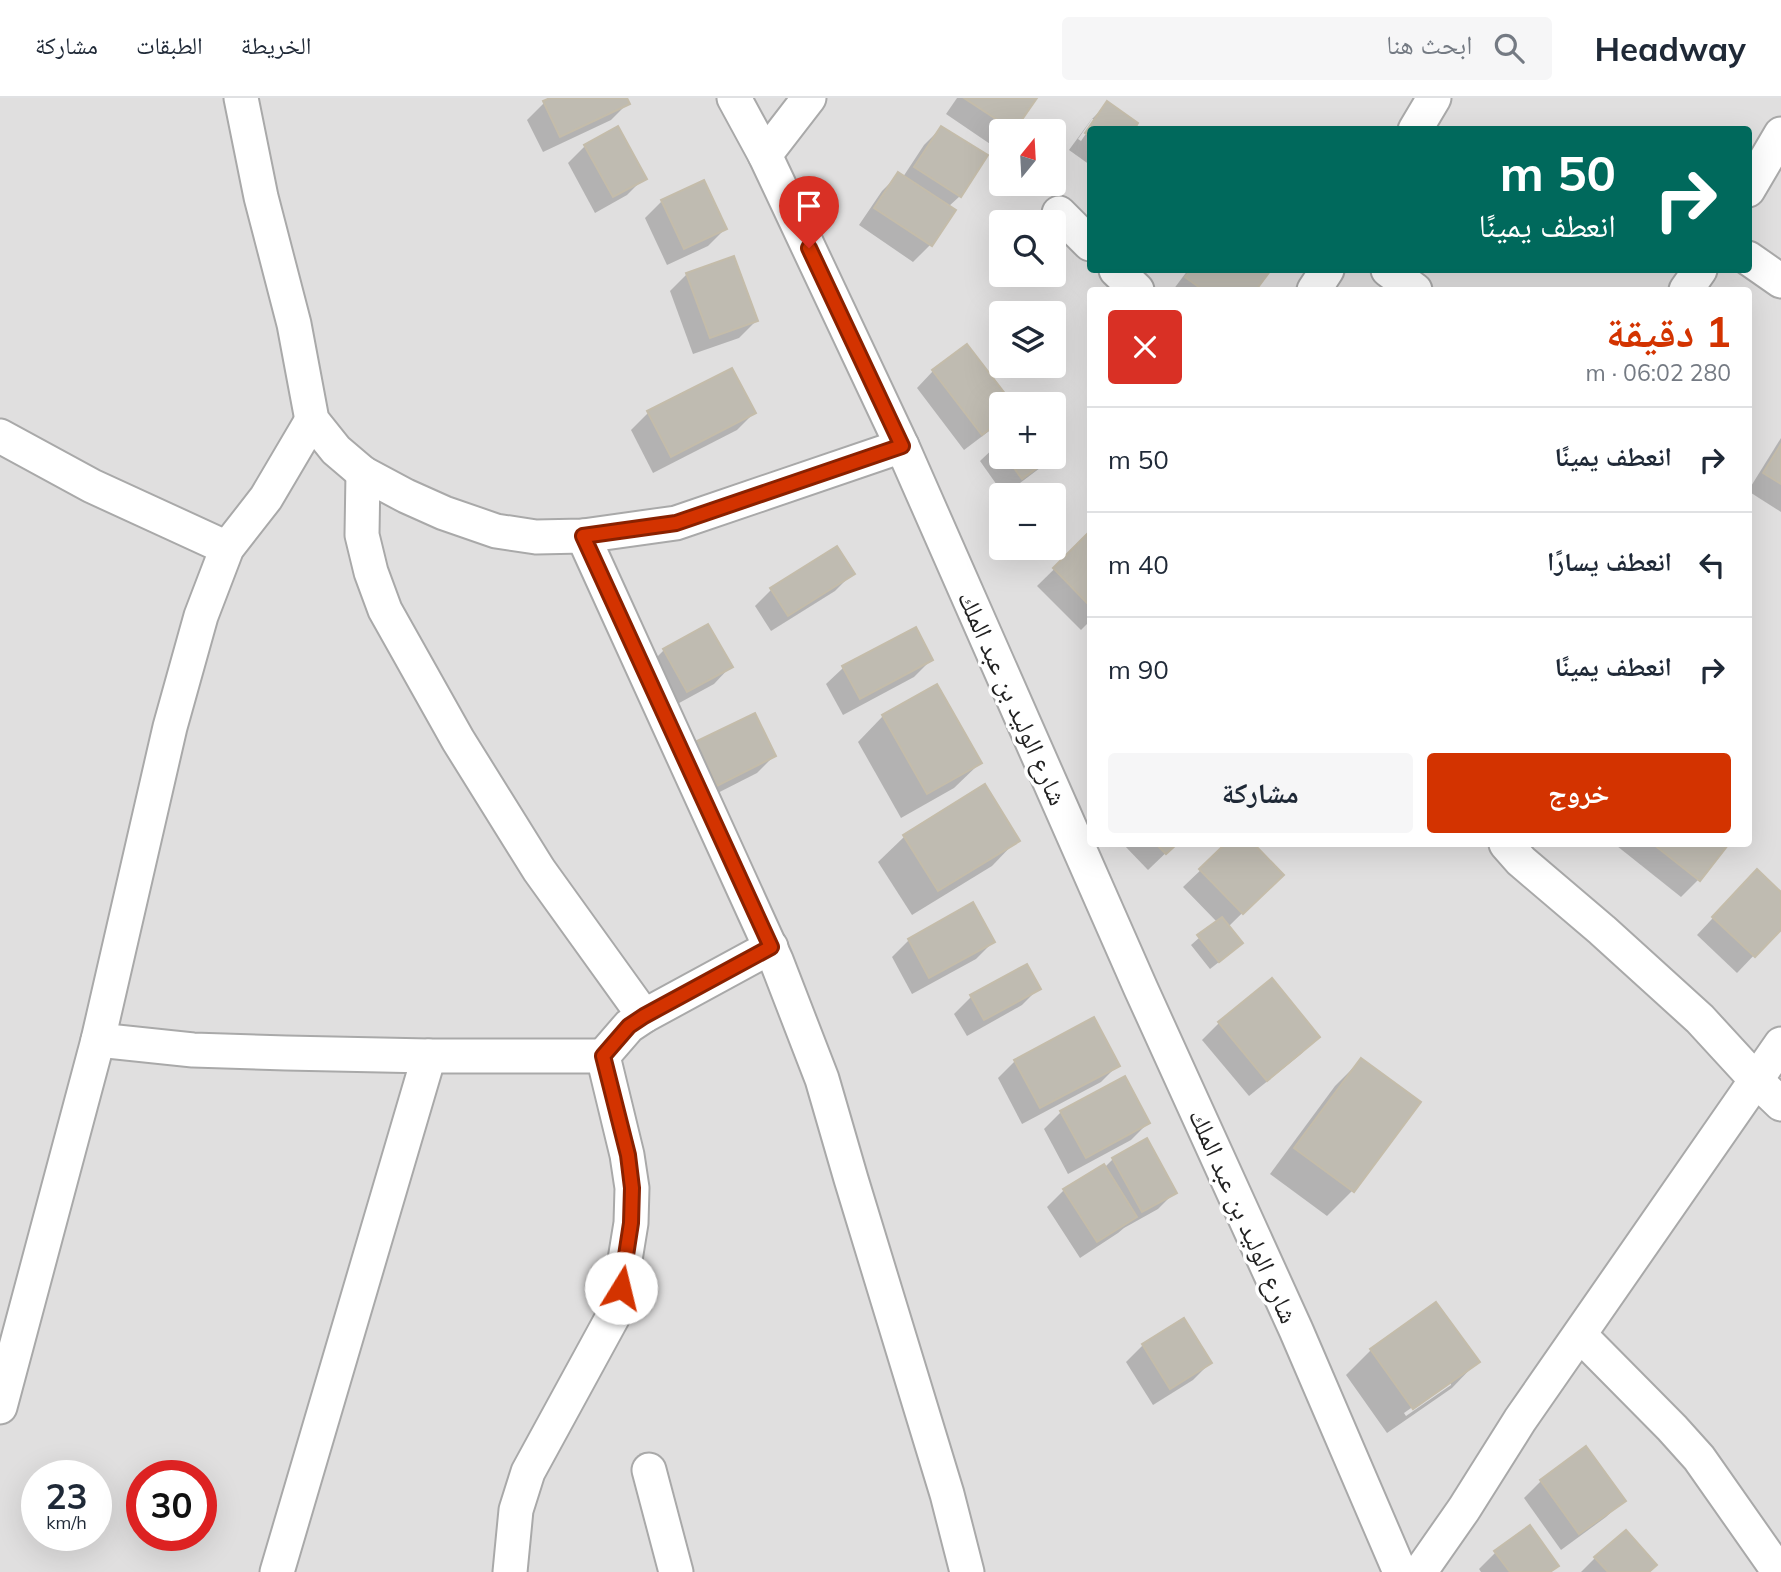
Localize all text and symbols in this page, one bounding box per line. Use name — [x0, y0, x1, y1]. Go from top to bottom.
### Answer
search box — [1062, 17, 1552, 80]
text: ابحث هنا — [1386, 28, 1472, 61]
text: Headway — [1594, 28, 1746, 69]
icon: search — [1490, 29, 1528, 67]
text: مشاركة — [35, 30, 98, 60]
text: الطبقات — [136, 30, 203, 60]
text: الخريطة — [241, 30, 311, 60]
north arrow — [989, 119, 1066, 196]
map controls — [989, 119, 1066, 560]
text: 50 m — [1500, 142, 1616, 203]
icon: right — [1640, 154, 1731, 245]
pin — [779, 176, 839, 248]
icon: arrive — [790, 187, 828, 225]
text: انعطف يمينًا — [1479, 205, 1616, 245]
button: search — [989, 210, 1066, 287]
button: layers — [989, 301, 1066, 378]
text: 1 دقيقة — [1606, 305, 1731, 358]
button: close — [1108, 310, 1182, 384]
text: 280 m · 06:02 — [1586, 358, 1731, 387]
button: + — [989, 392, 1066, 469]
text: انعطف يمينًا — [1555, 440, 1672, 473]
icon: right — [1693, 441, 1731, 479]
text: 50 m — [1108, 443, 1169, 476]
button: − — [989, 483, 1066, 560]
text: انعطف يسارًا — [1547, 545, 1672, 578]
icon: left — [1693, 546, 1731, 584]
text: 40 m — [1108, 548, 1169, 581]
street label: شارع الوليد بن عبد الملك — [951, 586, 1075, 810]
text: انعطف يمينًا — [1555, 650, 1672, 683]
icon: right — [1693, 651, 1731, 689]
text: 90 m — [1108, 653, 1169, 686]
button: مشاركة — [1108, 753, 1413, 833]
button: خروج — [1427, 753, 1731, 833]
street label: شارع الوليد بن عبد الملك — [1182, 1104, 1306, 1328]
position arrow — [584, 1251, 658, 1325]
speed limit sign: 30 — [126, 1460, 217, 1551]
text: 23 — [45, 1474, 88, 1518]
text: km/h — [46, 1511, 87, 1534]

